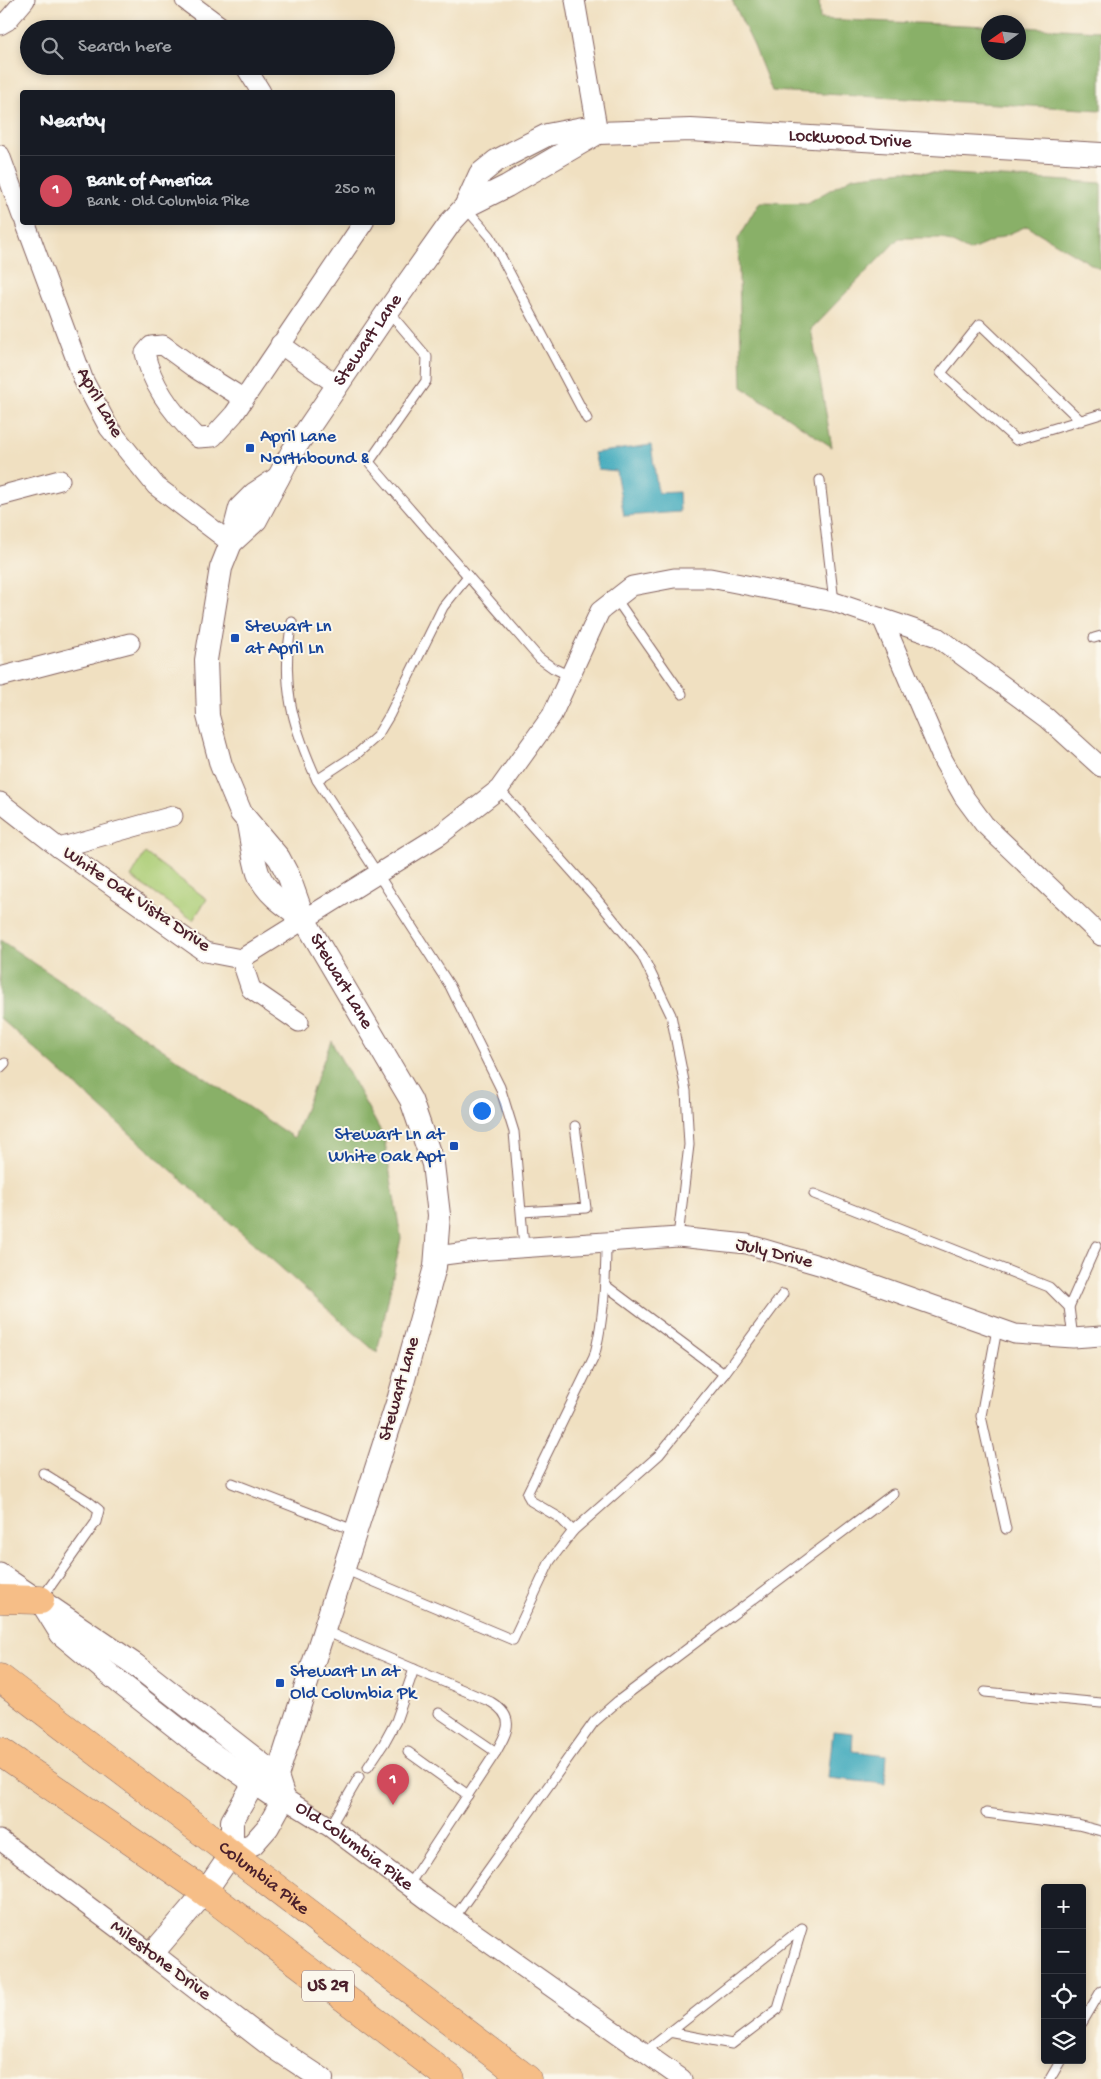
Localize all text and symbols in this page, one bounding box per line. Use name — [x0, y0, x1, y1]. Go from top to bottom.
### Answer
north arrow — [981, 15, 1026, 60]
search box — [20, 20, 395, 75]
icon: search — [38, 34, 66, 62]
text: Search here — [78, 36, 172, 59]
text: Nearby — [40, 110, 105, 135]
street label: Lockwood Drive — [788, 124, 912, 154]
text: Bank of America — [87, 170, 212, 193]
text: 1 — [53, 181, 59, 200]
text: 250 m — [335, 181, 375, 200]
text: Bank · Old Columbia Pike — [87, 193, 249, 212]
street label: Stewart Lane — [328, 289, 408, 391]
street label: April Lane — [70, 364, 128, 442]
place label: April Lane Northbound & — [260, 426, 369, 471]
marker: April Lane Northbound & — [244, 442, 256, 454]
place label: Stewart Ln at April Ln — [245, 616, 332, 661]
marker: Stewart Ln at April Ln — [229, 632, 241, 644]
street label: White Oak Vista Drive — [58, 842, 214, 958]
street label: Stewart Lane — [304, 929, 378, 1033]
your location — [469, 1098, 495, 1124]
place label: Stewart Ln at White Oak Apt — [328, 1124, 446, 1169]
marker: Stewart Ln at White Oak Apt — [448, 1140, 460, 1152]
street label: July Drive — [733, 1233, 815, 1275]
street label: Stewart Lane — [374, 1334, 426, 1444]
place label: Stewart Ln at Old Columbia Pk — [290, 1661, 418, 1706]
marker: Stewart Ln at Old Columbia Pk — [274, 1677, 286, 1689]
pin: 1 — [377, 1764, 409, 1805]
street label: Old Columbia Pike — [290, 1796, 418, 1897]
street label: Columbia Pike — [213, 1836, 314, 1921]
map controls — [1041, 1884, 1086, 2064]
button: + — [1041, 1884, 1086, 1929]
street label: Milestone Drive — [105, 1916, 215, 2007]
button: − — [1041, 1929, 1086, 1974]
road number: US 29 — [302, 1970, 354, 2002]
button: locate — [1041, 1974, 1086, 2019]
button: layers — [1041, 2019, 1086, 2064]

